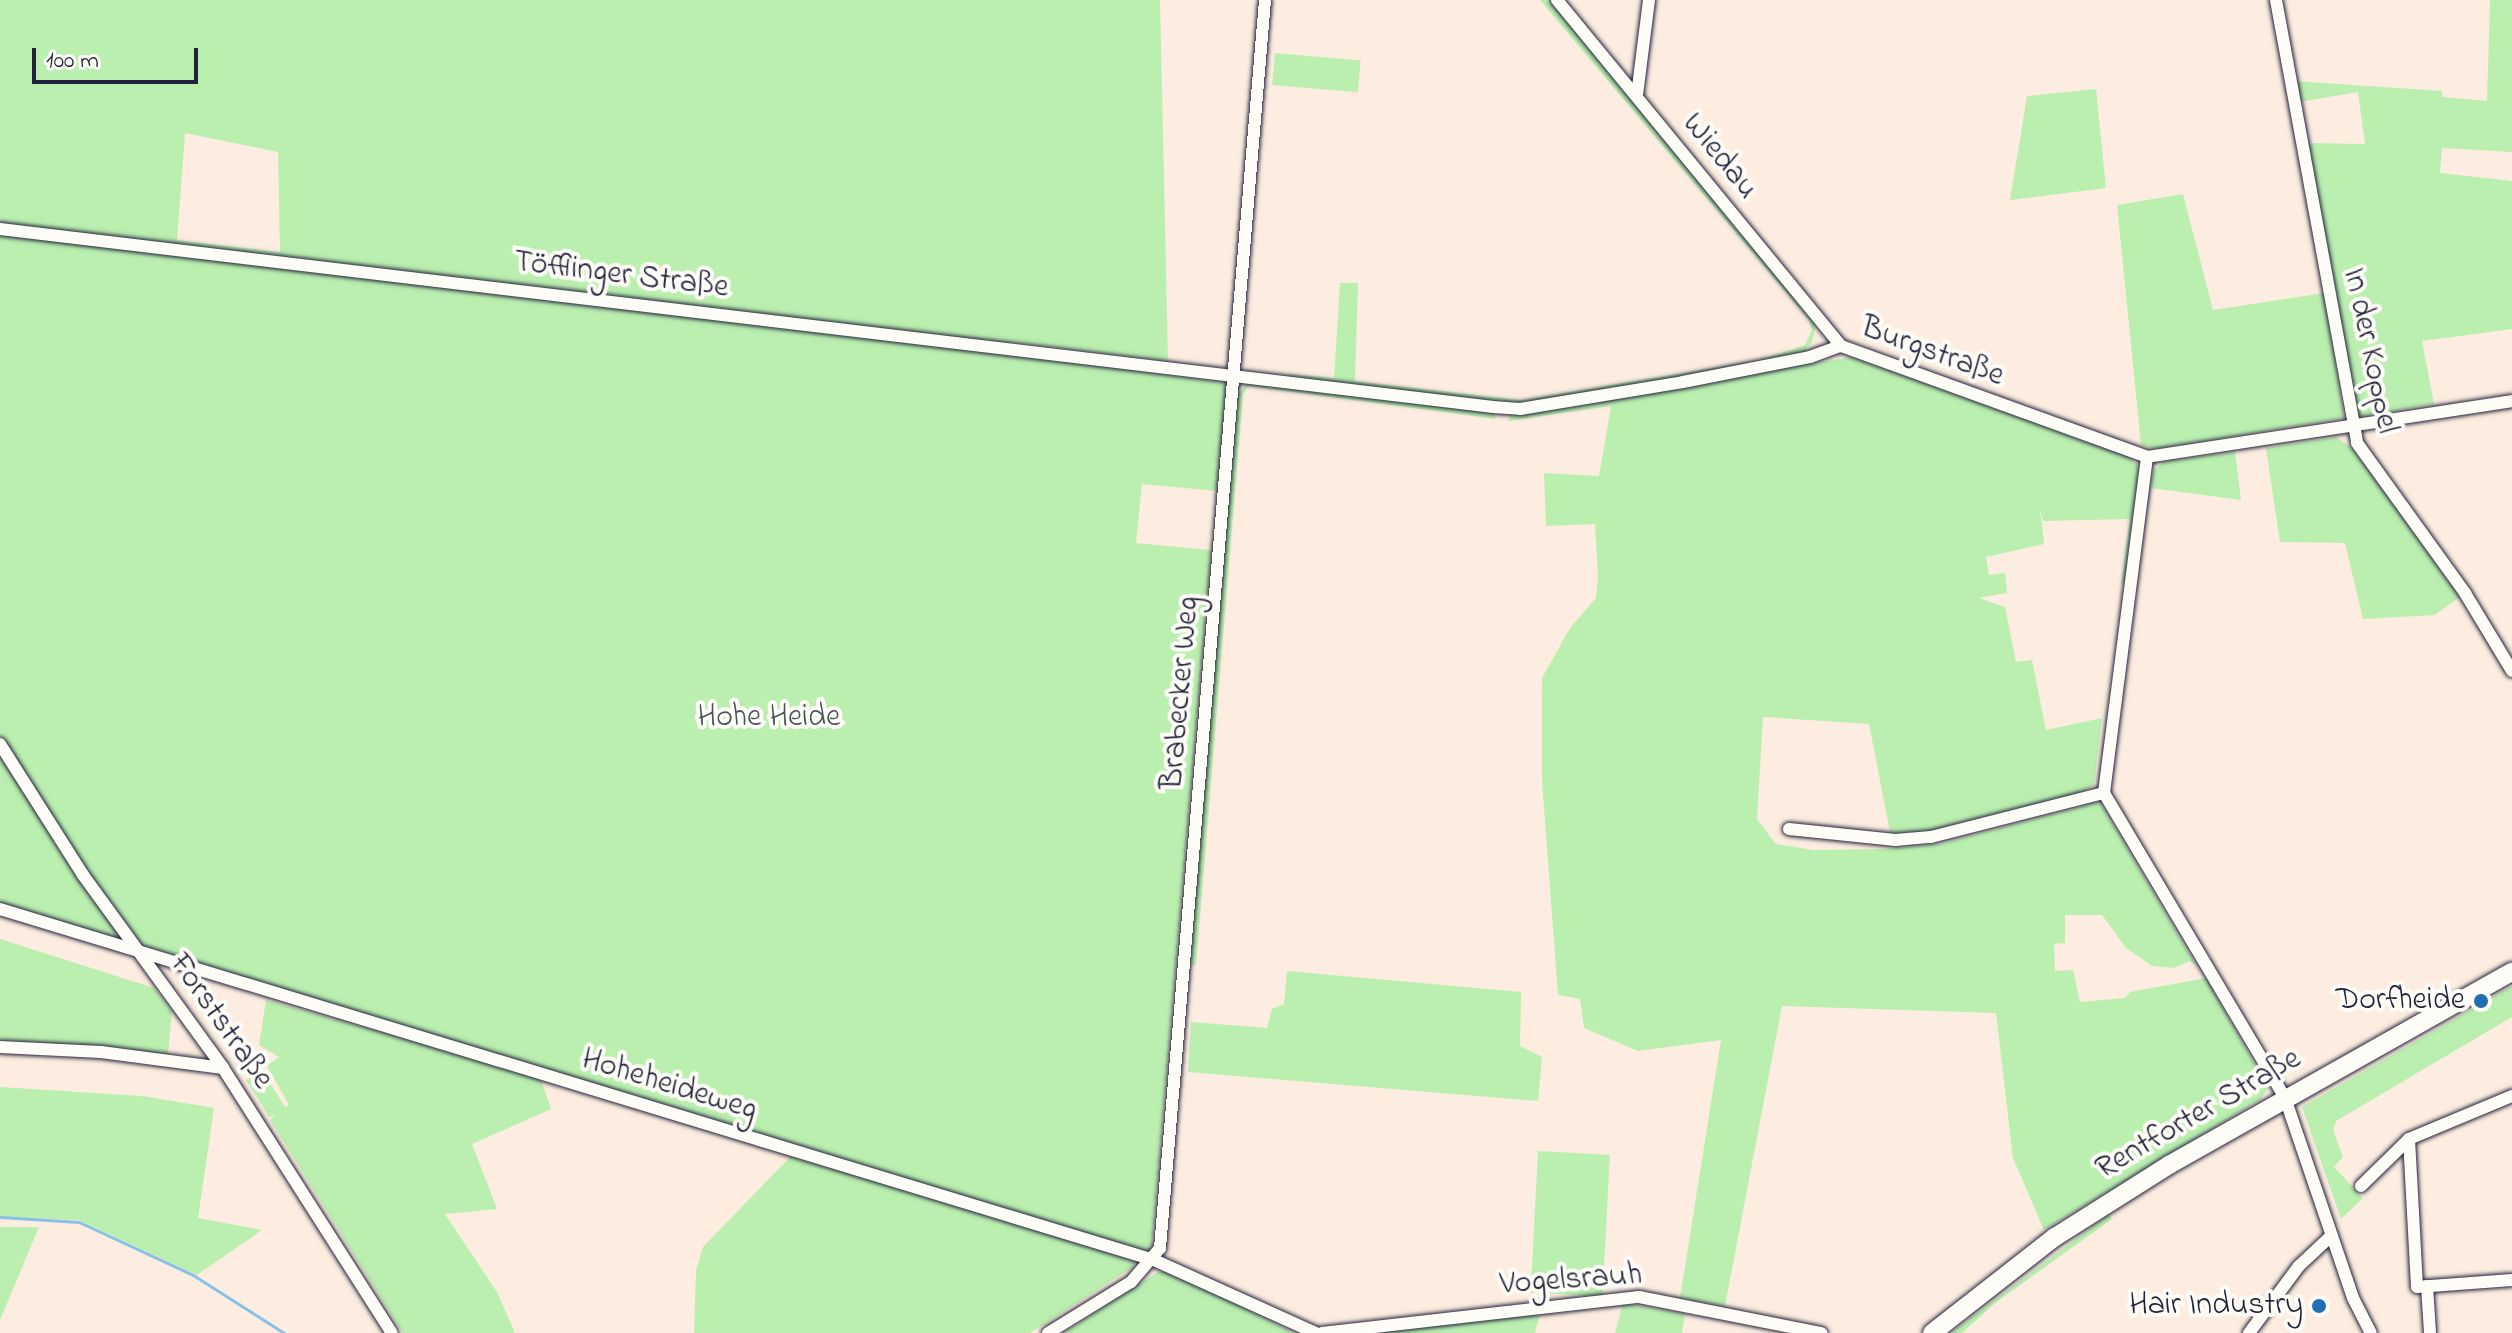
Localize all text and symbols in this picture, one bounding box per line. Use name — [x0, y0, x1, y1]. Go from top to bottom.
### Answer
scale bar — [36, 32, 202, 82]
text: 100 m — [46, 44, 99, 79]
street label: Wiedau — [1673, 106, 1765, 208]
street label: Töfflinger Straße — [512, 244, 730, 308]
street label: In der Koppel — [2333, 265, 2405, 437]
street label: Burgstraße — [1855, 309, 2009, 397]
street label: Brabecker Weg — [1154, 595, 1210, 791]
park label: Hohe Heide — [698, 699, 840, 737]
street label: Forststraße — [159, 947, 281, 1097]
place label: Dorfheide — [2336, 982, 2465, 1020]
marker: Dorfheide — [2472, 992, 2490, 1010]
street label: Hoheheideweg — [577, 1041, 761, 1131]
street label: Rentforter Straße — [2090, 1041, 2308, 1189]
street label: Vogelsrauh — [1498, 1257, 1644, 1305]
place label: Hair Industry — [2129, 1287, 2303, 1325]
marker: Hair Industry — [2310, 1297, 2328, 1315]

